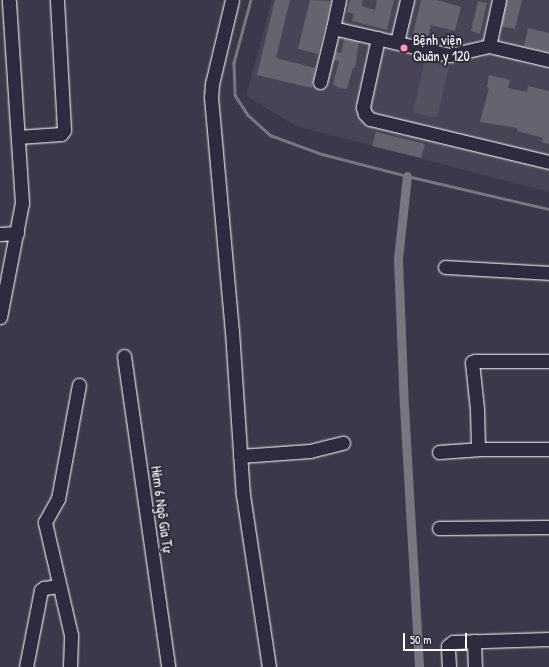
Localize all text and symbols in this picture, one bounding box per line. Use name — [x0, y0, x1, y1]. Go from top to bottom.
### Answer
place label: Bệnh viện Quân y 120 — [413, 32, 470, 64]
marker: Bệnh viện Quân y 120 — [398, 42, 410, 54]
street label: Hẻm 6 Ngô Gia Tự — [148, 465, 176, 553]
scale bar — [405, 625, 469, 651]
text: 50 m — [410, 631, 431, 648]

